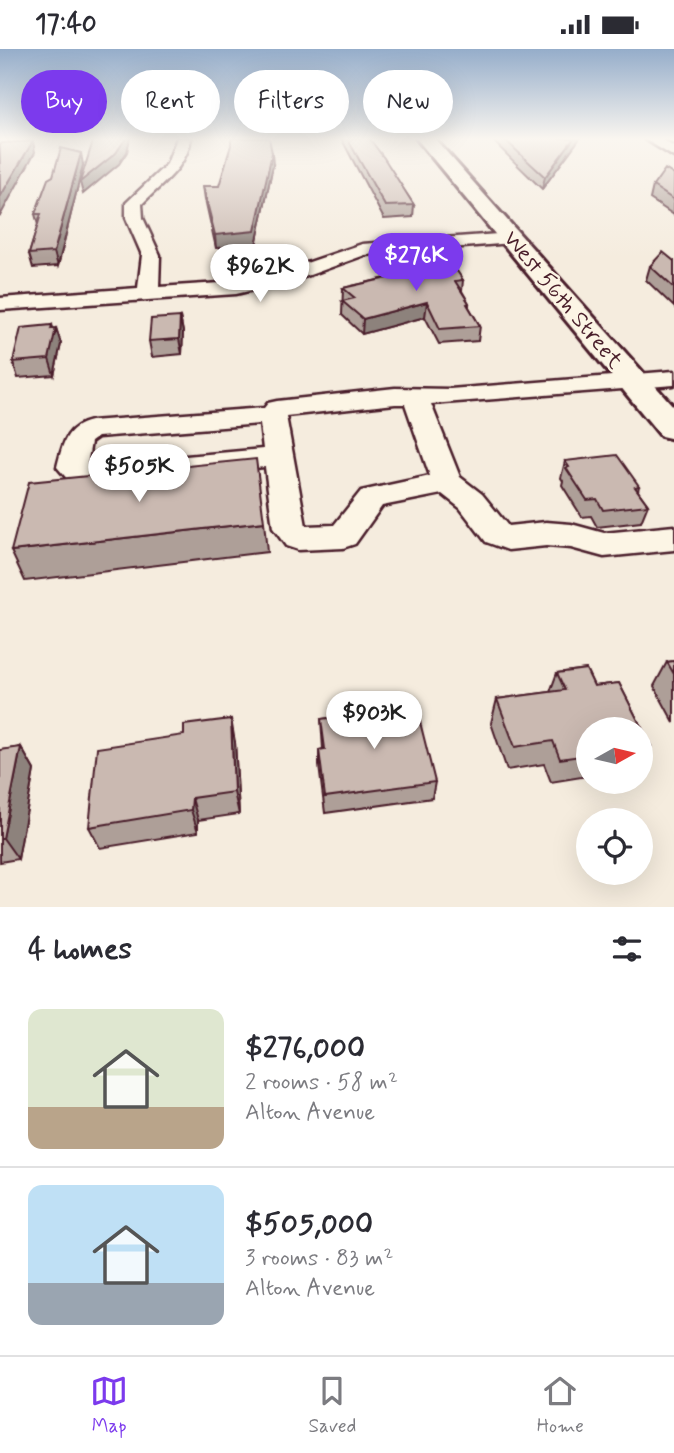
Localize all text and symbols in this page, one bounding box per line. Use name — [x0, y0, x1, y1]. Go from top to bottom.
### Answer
text: 17:40 — [35, 8, 97, 42]
chip: Buy — [21, 70, 107, 133]
chip: Rent — [121, 70, 220, 133]
chip: Filters — [234, 70, 349, 133]
chip: New — [363, 70, 453, 133]
street label: West 56th Street — [496, 225, 629, 376]
pin: $276K — [367, 233, 465, 293]
text: $276K — [384, 241, 448, 271]
pin: $962K — [211, 245, 309, 304]
text: $962K — [226, 252, 294, 282]
pin: $505K — [90, 445, 188, 504]
text: $505K — [104, 452, 174, 482]
pin: $903K — [325, 691, 423, 751]
text: $903K — [342, 699, 406, 729]
north arrow — [576, 717, 653, 795]
map controls — [576, 717, 653, 885]
button: locate — [576, 808, 653, 885]
text: 4 homes — [28, 930, 132, 969]
icon: filters — [608, 930, 646, 968]
text: $276,000 — [245, 1029, 365, 1068]
icon: home — [84, 1037, 168, 1121]
text: 2 rooms · 58 m² — [245, 1068, 398, 1098]
text: Alton Avenue — [245, 1098, 375, 1128]
text: $505,000 — [245, 1205, 373, 1244]
icon: home — [84, 1213, 168, 1297]
text: 3 rooms · 83 m² — [245, 1244, 393, 1274]
text: Alton Avenue — [245, 1274, 375, 1304]
tab: Map — [90, 1372, 128, 1439]
tab: Saved — [308, 1372, 356, 1439]
tab: Home — [537, 1372, 584, 1439]

